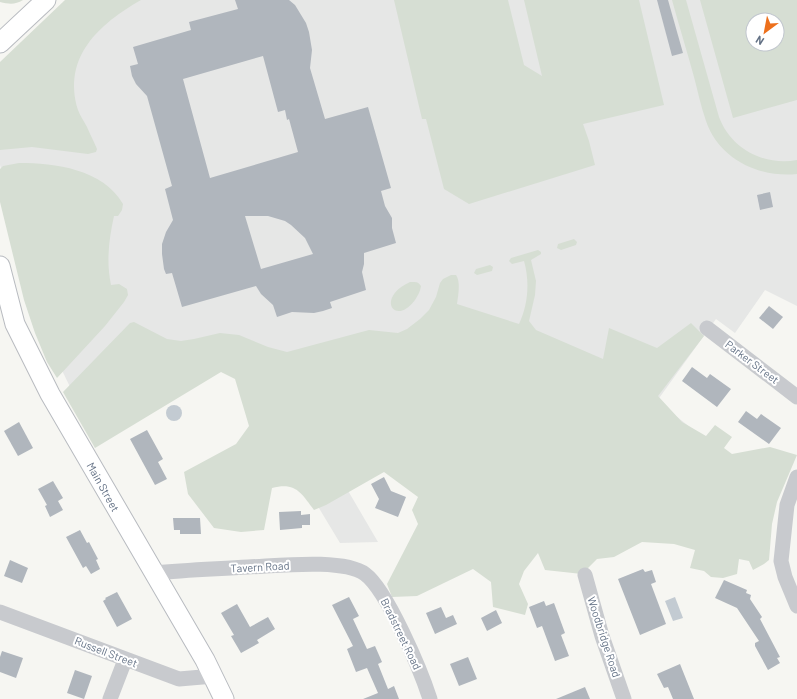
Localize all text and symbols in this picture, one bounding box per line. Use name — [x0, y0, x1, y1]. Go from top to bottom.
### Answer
north arrow — [745, 12, 785, 52]
text: N — [753, 33, 766, 48]
street label: Parker Street — [723, 337, 782, 386]
street label: Main Street — [85, 460, 122, 514]
street label: Tavern Road — [230, 558, 290, 575]
street label: Woodbridge Road — [585, 595, 624, 679]
street label: Bradstreet Road — [379, 596, 424, 672]
street label: Russell Street — [73, 634, 139, 669]

